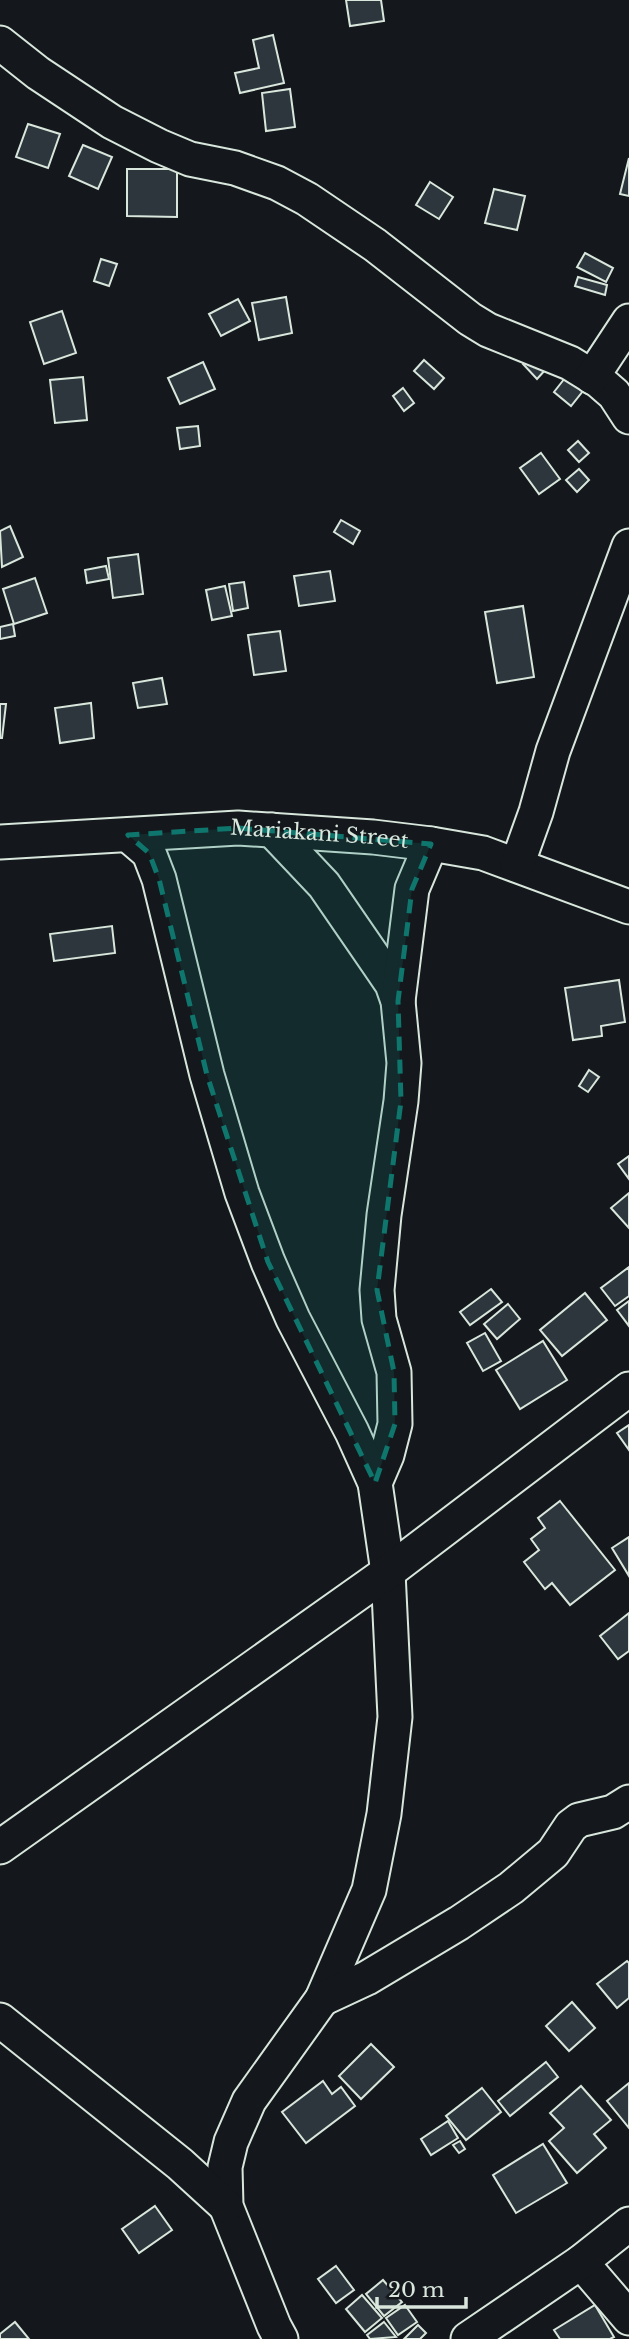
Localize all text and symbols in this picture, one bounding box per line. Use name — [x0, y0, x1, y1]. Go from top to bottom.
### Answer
street label: Mariakani Street — [229, 815, 410, 854]
scale bar — [377, 2266, 466, 2310]
text: 20 m — [388, 2277, 445, 2303]

